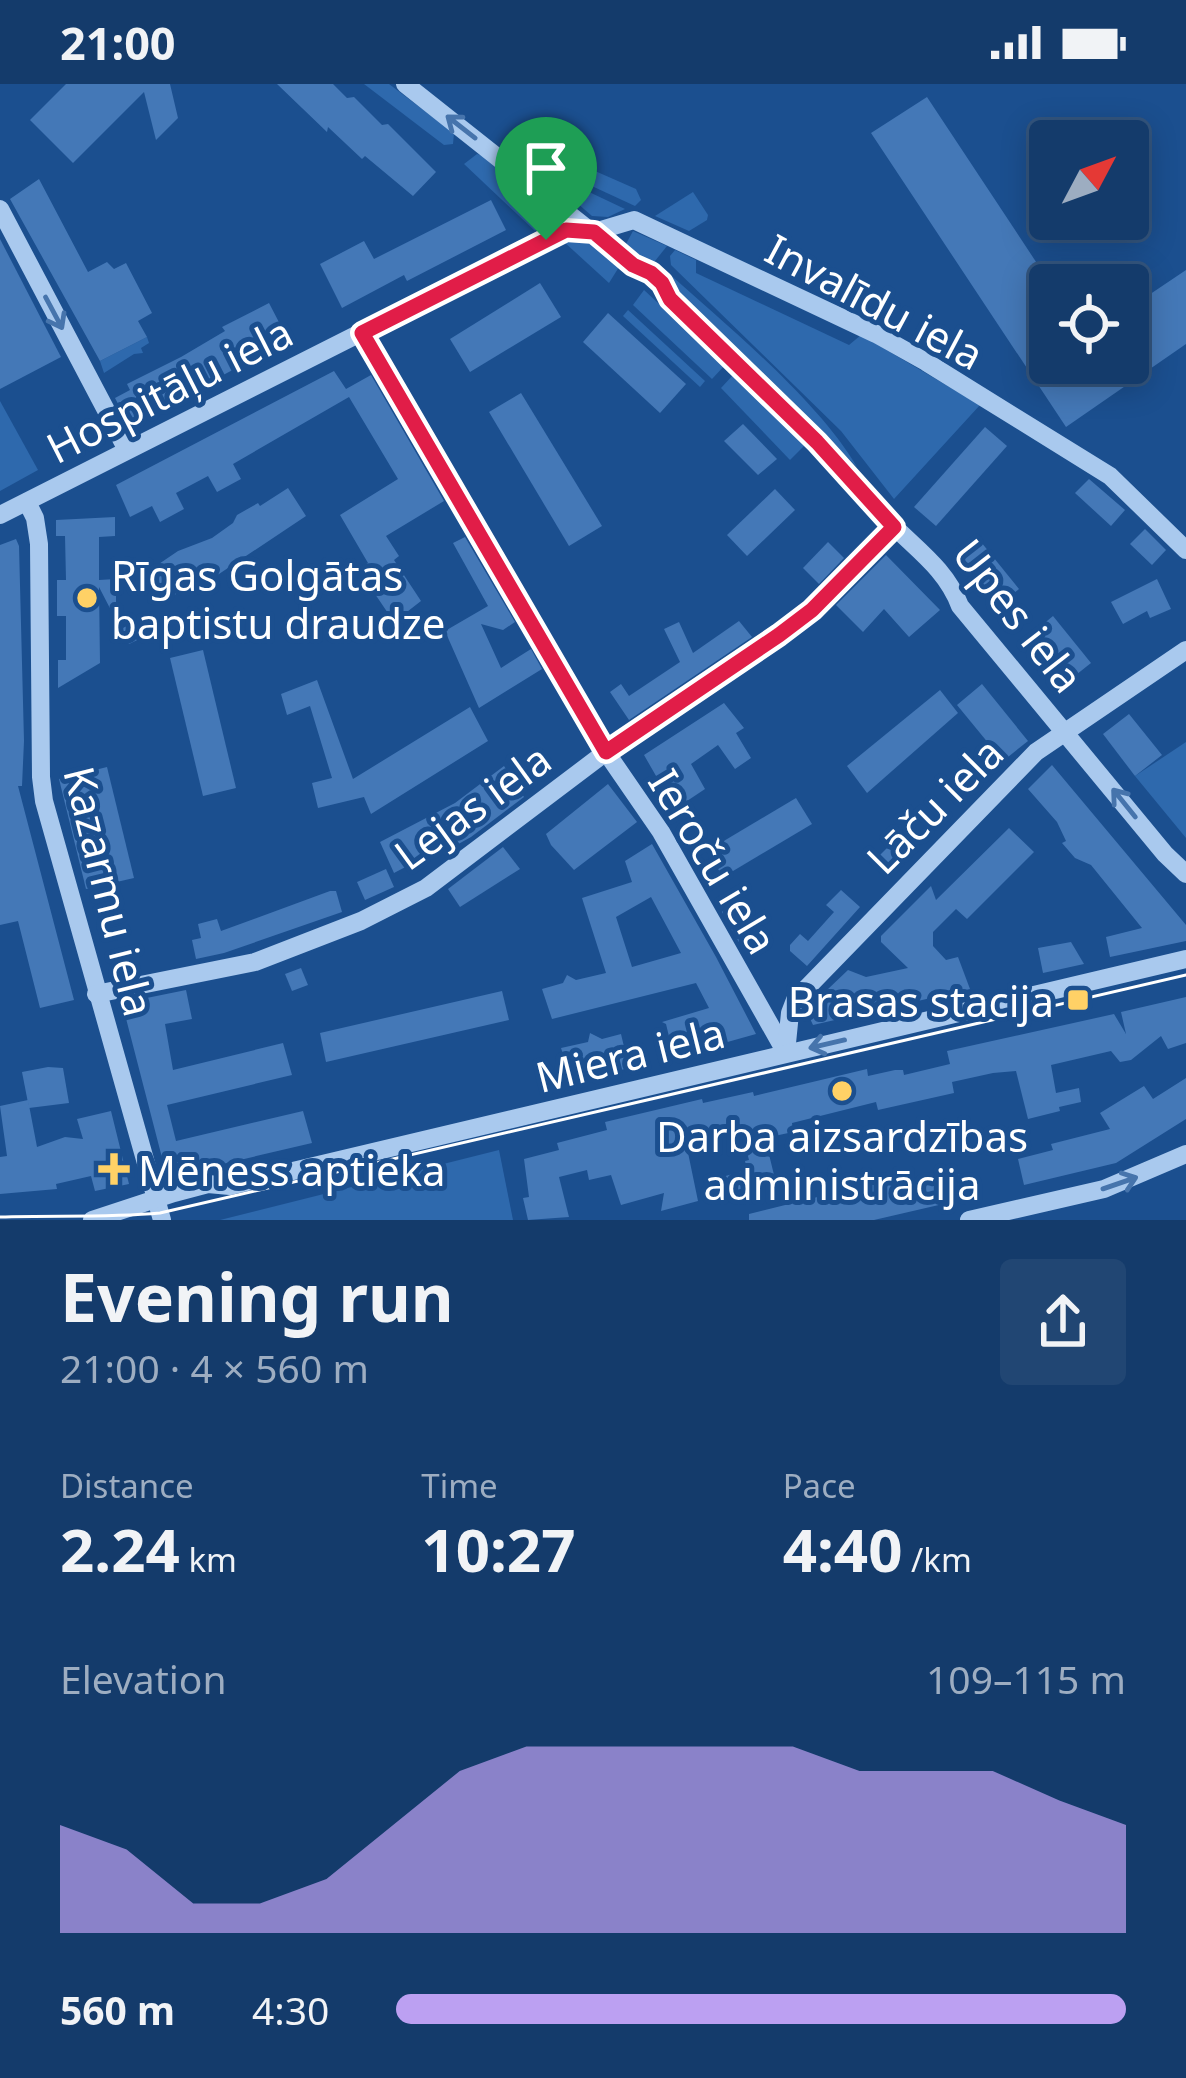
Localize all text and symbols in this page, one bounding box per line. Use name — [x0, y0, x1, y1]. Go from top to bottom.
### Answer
text: 21:00 — [60, 12, 176, 73]
one-way arrow — [445, 115, 478, 140]
pin — [495, 117, 597, 240]
north arrow — [1029, 120, 1149, 240]
map controls — [1029, 120, 1149, 384]
icon: arrive — [513, 135, 579, 201]
street label: Invalīdu iela — [756, 220, 994, 382]
button: locate — [1029, 264, 1149, 384]
one-way arrow — [44, 294, 67, 330]
street label: Hospitāļu iela — [36, 303, 302, 475]
street label: Upes iela — [941, 526, 1097, 704]
place label: Rīgas Golgātas baptistu draudze — [111, 546, 446, 651]
marker: Rīgas Golgātas baptistu draudze — [74, 585, 100, 611]
street label: Lāču iela — [853, 724, 1015, 886]
street label: Lejas iela — [382, 730, 562, 882]
street label: Ieroču iela — [637, 758, 791, 964]
street label: Kazarmu iela — [51, 760, 169, 1022]
one-way arrow — [1111, 788, 1137, 820]
place label: Brasas stacija — [788, 972, 1054, 1029]
marker: Brasas stacija — [1065, 987, 1091, 1013]
street label: Miera iela — [530, 1003, 730, 1105]
one-way arrow — [809, 1033, 847, 1056]
marker: Darba aizsardzības administrācija — [829, 1078, 855, 1104]
place label: Darba aizsardzības administrācija — [656, 1107, 1028, 1212]
place label: Mēness aptieka — [138, 1141, 446, 1198]
marker: Mēness aptieka — [101, 1156, 127, 1182]
one-way arrow — [1100, 1171, 1138, 1193]
text: Evening run — [60, 1251, 454, 1341]
button: share — [1000, 1259, 1126, 1385]
text: 21:00 · 4 × 560 m — [60, 1341, 369, 1394]
text: Distance — [60, 1463, 194, 1508]
text: Time — [421, 1463, 498, 1508]
text: Pace — [783, 1463, 856, 1508]
text: 2.24 — [60, 1508, 180, 1590]
text: 10:27 — [421, 1508, 575, 1590]
text: 4:40 — [783, 1508, 902, 1590]
text: km — [180, 1537, 237, 1582]
text: /km — [902, 1537, 972, 1582]
text: Elevation — [60, 1652, 227, 1705]
text: 109–115 m — [926, 1652, 1126, 1705]
text: 560 m — [60, 1983, 175, 2036]
text: 4:30 — [252, 1983, 329, 2036]

